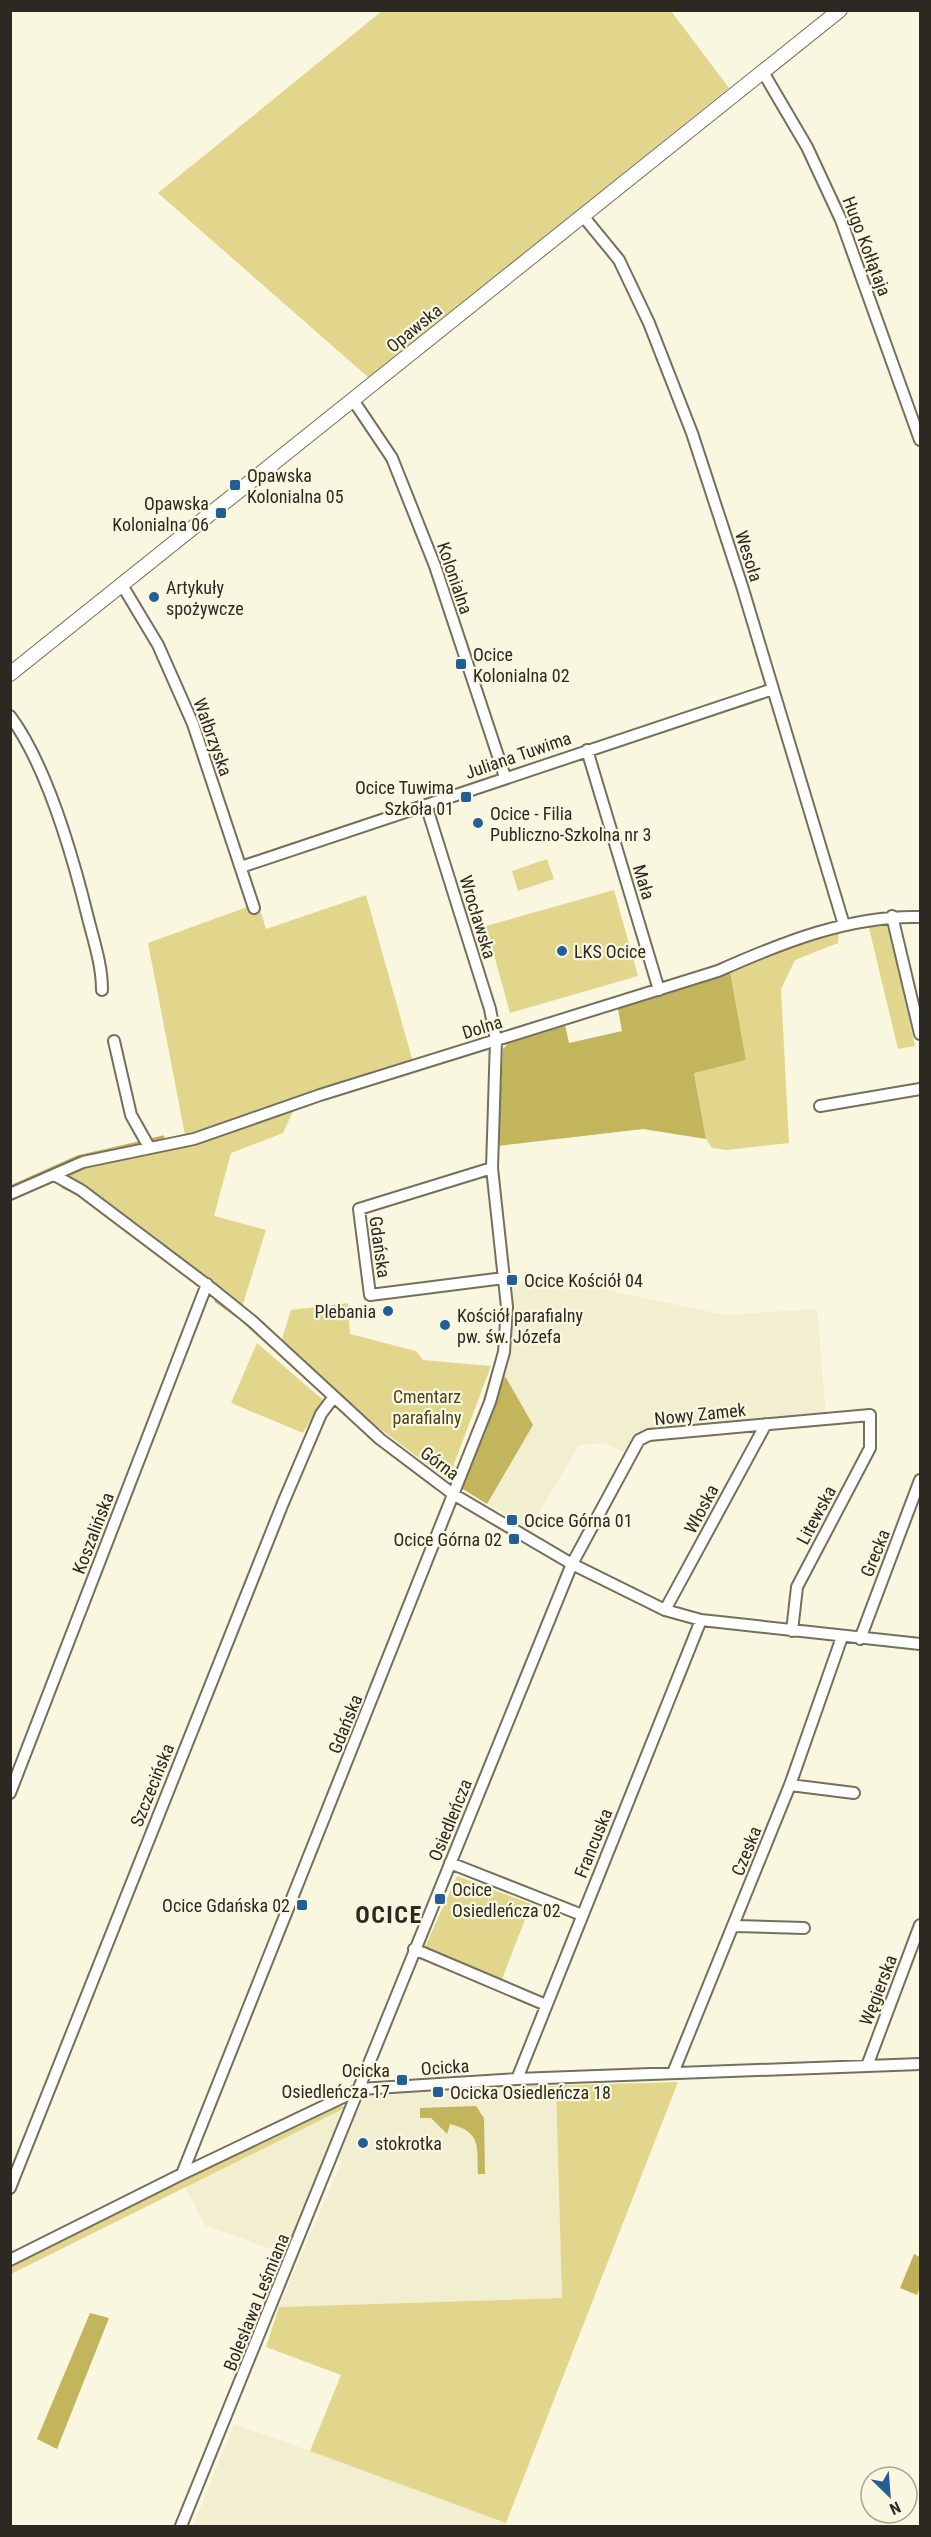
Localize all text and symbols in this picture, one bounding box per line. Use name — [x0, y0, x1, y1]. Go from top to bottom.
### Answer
street label: Hugo Kołłątaja — [838, 193, 896, 299]
street label: Opawska — [382, 299, 446, 357]
place label: Opawska Kolonialna 05 — [247, 465, 344, 507]
marker: Opawska Kolonialna 05 — [228, 478, 242, 492]
place label: Opawska Kolonialna 06 — [112, 493, 209, 535]
marker: Opawska Kolonialna 06 — [214, 506, 228, 520]
street label: Wesoła — [731, 528, 767, 584]
street label: Kolonialna — [433, 539, 477, 617]
place label: Artykuły spożywcze — [166, 577, 244, 619]
marker: Artykuły spożywcze — [147, 590, 161, 604]
place label: Ocice Kolonialna 02 — [473, 644, 570, 686]
marker: Ocice Kolonialna 02 — [454, 657, 468, 671]
street label: Wałbrzyska — [189, 695, 237, 779]
street label: Juliana Tuwima — [462, 727, 574, 783]
place label: Ocice Tuwima Szkoła 01 — [355, 777, 454, 819]
marker: Ocice Tuwima Szkoła 01 — [459, 790, 473, 804]
place label: Ocice - Filia Publiczno-Szkolna nr 3 — [490, 803, 651, 845]
marker: Ocice - Filia Publiczno-Szkolna nr 3 — [471, 816, 485, 830]
street label: Mała — [629, 862, 659, 902]
street label: Wrocławska — [455, 873, 501, 961]
place label: LKS Ocice — [574, 941, 646, 962]
marker: LKS Ocice — [555, 944, 569, 958]
street label: Dolna — [459, 1011, 505, 1043]
street label: Gdańska — [365, 1215, 395, 1279]
place label: Ocice Kościół 04 — [524, 1270, 643, 1291]
marker: Ocice Kościół 04 — [505, 1273, 519, 1287]
place label: Plebania — [314, 1301, 376, 1322]
marker: Plebania — [381, 1304, 395, 1318]
place label: Kościół parafialny pw. św. Józefa — [457, 1305, 583, 1347]
marker: Kościół parafialny pw. św. Józefa — [438, 1318, 452, 1332]
park label: Cmentarz parafialny — [392, 1386, 462, 1428]
street label: Nowy Zamek — [653, 1399, 747, 1429]
street label: Górna — [417, 1442, 463, 1484]
street label: Włoska — [679, 1481, 723, 1537]
street label: Litewska — [792, 1482, 840, 1548]
street label: Koszalińska — [68, 1489, 118, 1577]
place label: Ocice Górna 01 — [524, 1510, 633, 1531]
marker: Ocice Górna 01 — [505, 1513, 519, 1527]
street label: Grecka — [856, 1526, 894, 1580]
place label: Ocice Górna 02 — [393, 1529, 502, 1550]
marker: Ocice Górna 02 — [507, 1532, 521, 1546]
street label: Gdańska — [324, 1691, 366, 1757]
street label: Szczecińska — [126, 1740, 178, 1830]
street label: Osiedleńcza — [424, 1776, 476, 1864]
street label: Francuska — [570, 1805, 616, 1881]
street label: Czeska — [727, 1823, 765, 1879]
place label: Ocice Osiedleńcza 02 — [452, 1879, 561, 1921]
marker: Ocice Osiedleńcza 02 — [433, 1892, 447, 1906]
place label: Ocice Gdańska 02 — [162, 1895, 290, 1916]
marker: Ocice Gdańska 02 — [295, 1898, 309, 1912]
district label: OCICE — [355, 1901, 423, 1929]
street label: Węgierska — [855, 1952, 901, 2028]
street label: Ocicka — [420, 2055, 470, 2079]
place label: Ocicka Osiedleńcza 17 — [281, 2060, 390, 2102]
marker: Ocicka Osiedleńcza 17 — [395, 2073, 409, 2087]
place label: Ocicka Osiedleńcza 18 — [450, 2082, 611, 2103]
marker: Ocicka Osiedleńcza 18 — [431, 2085, 445, 2099]
place label: stokrotka — [375, 2133, 442, 2154]
marker: stokrotka — [356, 2136, 370, 2150]
street label: Bolesława Leśmiana — [219, 2230, 293, 2374]
north arrow — [859, 2465, 919, 2525]
text: N — [887, 2497, 904, 2519]

